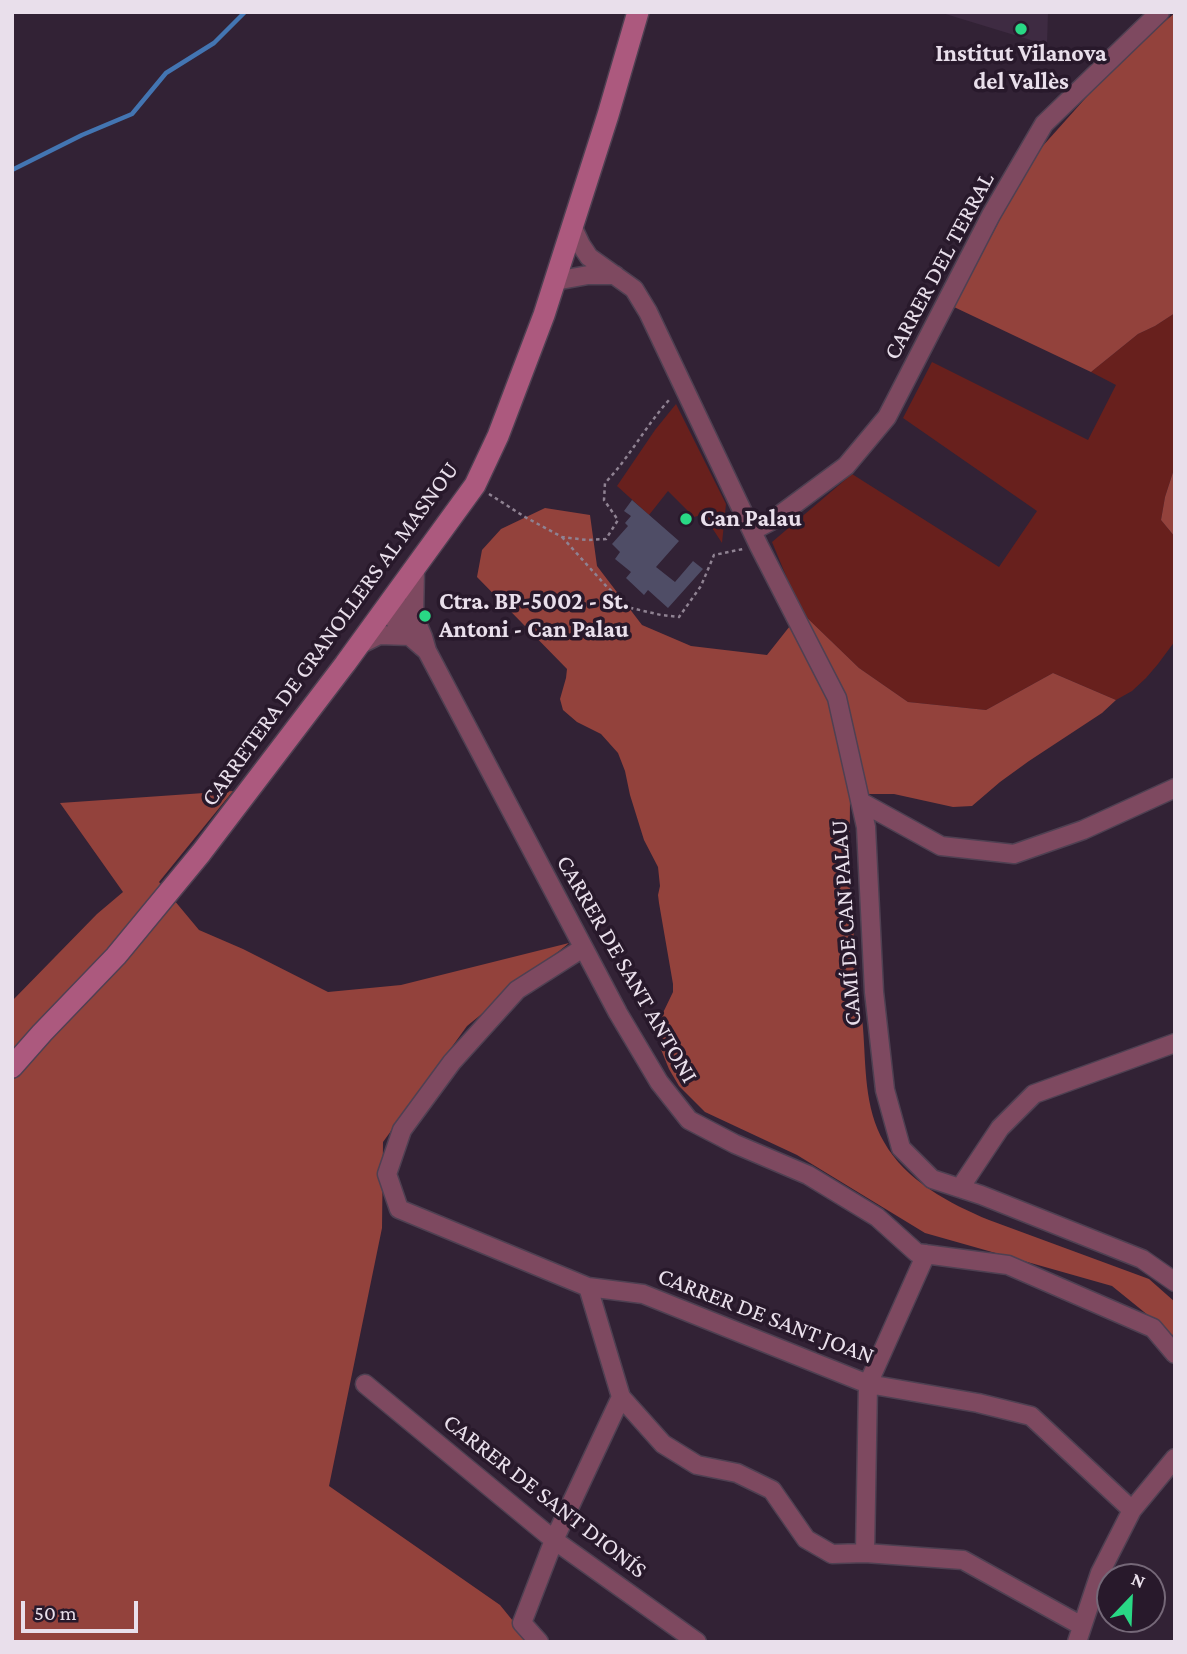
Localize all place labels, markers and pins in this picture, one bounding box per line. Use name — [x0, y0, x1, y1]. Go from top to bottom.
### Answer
marker: Institut Vilanova del Vallès — [1013, 21, 1029, 37]
place label: Institut Vilanova del Vallès — [935, 40, 1107, 96]
place label: Can Palau — [700, 505, 802, 533]
marker: Can Palau — [678, 511, 694, 527]
place label: Ctra. BP-5002 - St. Antoni - Can Palau — [439, 588, 629, 644]
marker: Ctra. BP-5002 - St. Antoni - Can Palau — [417, 608, 433, 624]

